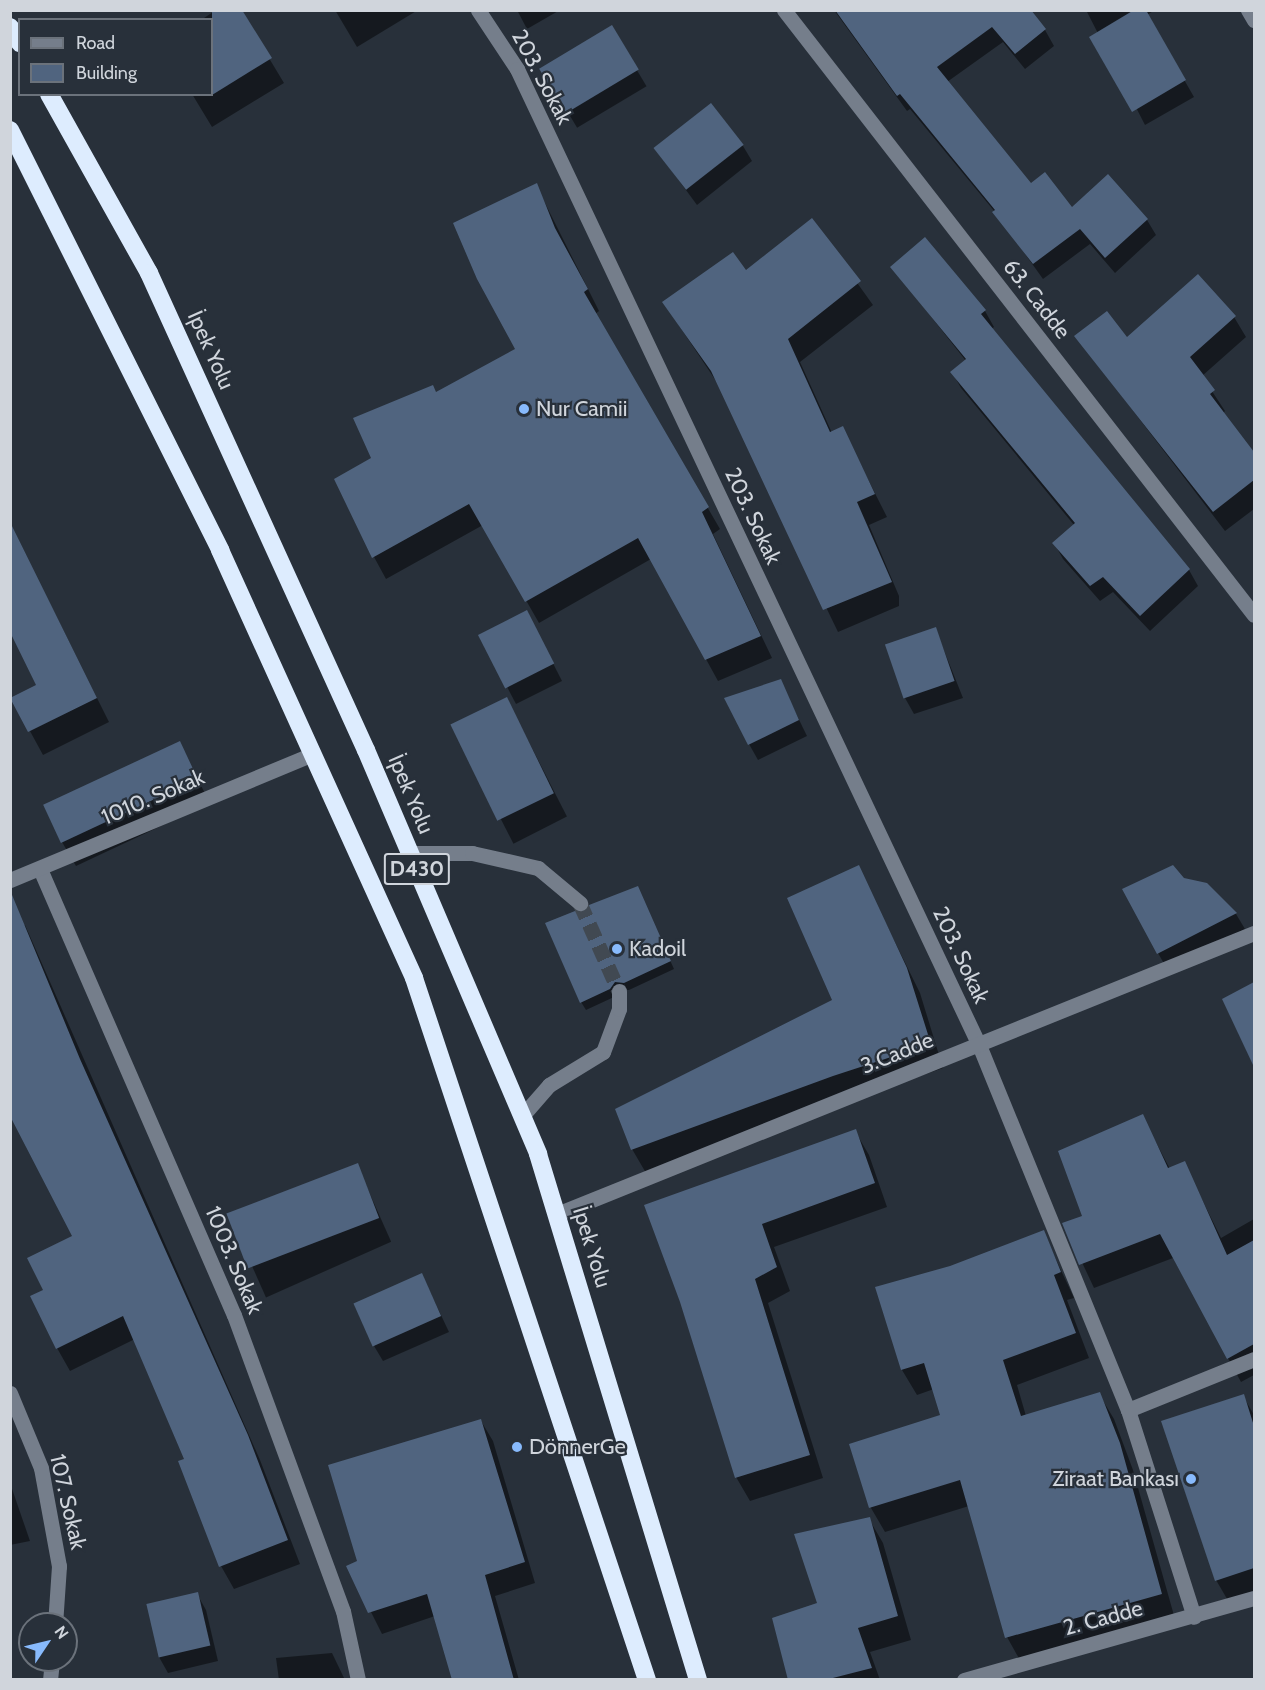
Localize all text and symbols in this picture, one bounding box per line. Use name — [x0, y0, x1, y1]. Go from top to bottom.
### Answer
legend — [18, 18, 213, 96]
street label: 203. Sokak — [506, 25, 578, 129]
text: Road — [76, 32, 115, 54]
text: Building — [76, 62, 137, 84]
street label: 63. Cadde — [998, 254, 1076, 344]
street label: İpek Yolu — [182, 307, 240, 393]
place label: Nur Camii — [536, 396, 627, 422]
marker: Nur Camii — [517, 402, 531, 416]
street label: 203. Sokak — [719, 464, 787, 568]
street label: İpek Yolu — [383, 750, 439, 838]
street label: 1010. Sokak — [98, 763, 208, 831]
road number: D430 — [382, 851, 452, 887]
street label: 203. Sokak — [927, 903, 995, 1007]
place label: Kadoil — [629, 936, 686, 962]
marker: Kadoil — [610, 942, 624, 956]
street label: 3.Cadde — [857, 1027, 937, 1079]
street label: 1003. Sokak — [199, 1202, 269, 1318]
street label: İpek Yolu — [567, 1203, 617, 1291]
place label: DönnerGe — [529, 1434, 626, 1460]
marker: DönnerGe — [510, 1440, 524, 1454]
street label: 107. Sokak — [44, 1452, 92, 1552]
place label: Ziraat Bankası — [1052, 1466, 1179, 1492]
marker: Ziraat Bankası — [1184, 1472, 1198, 1486]
street label: 2. Cadde — [1061, 1595, 1145, 1641]
north arrow — [18, 1612, 78, 1672]
text: N — [50, 1622, 73, 1643]

